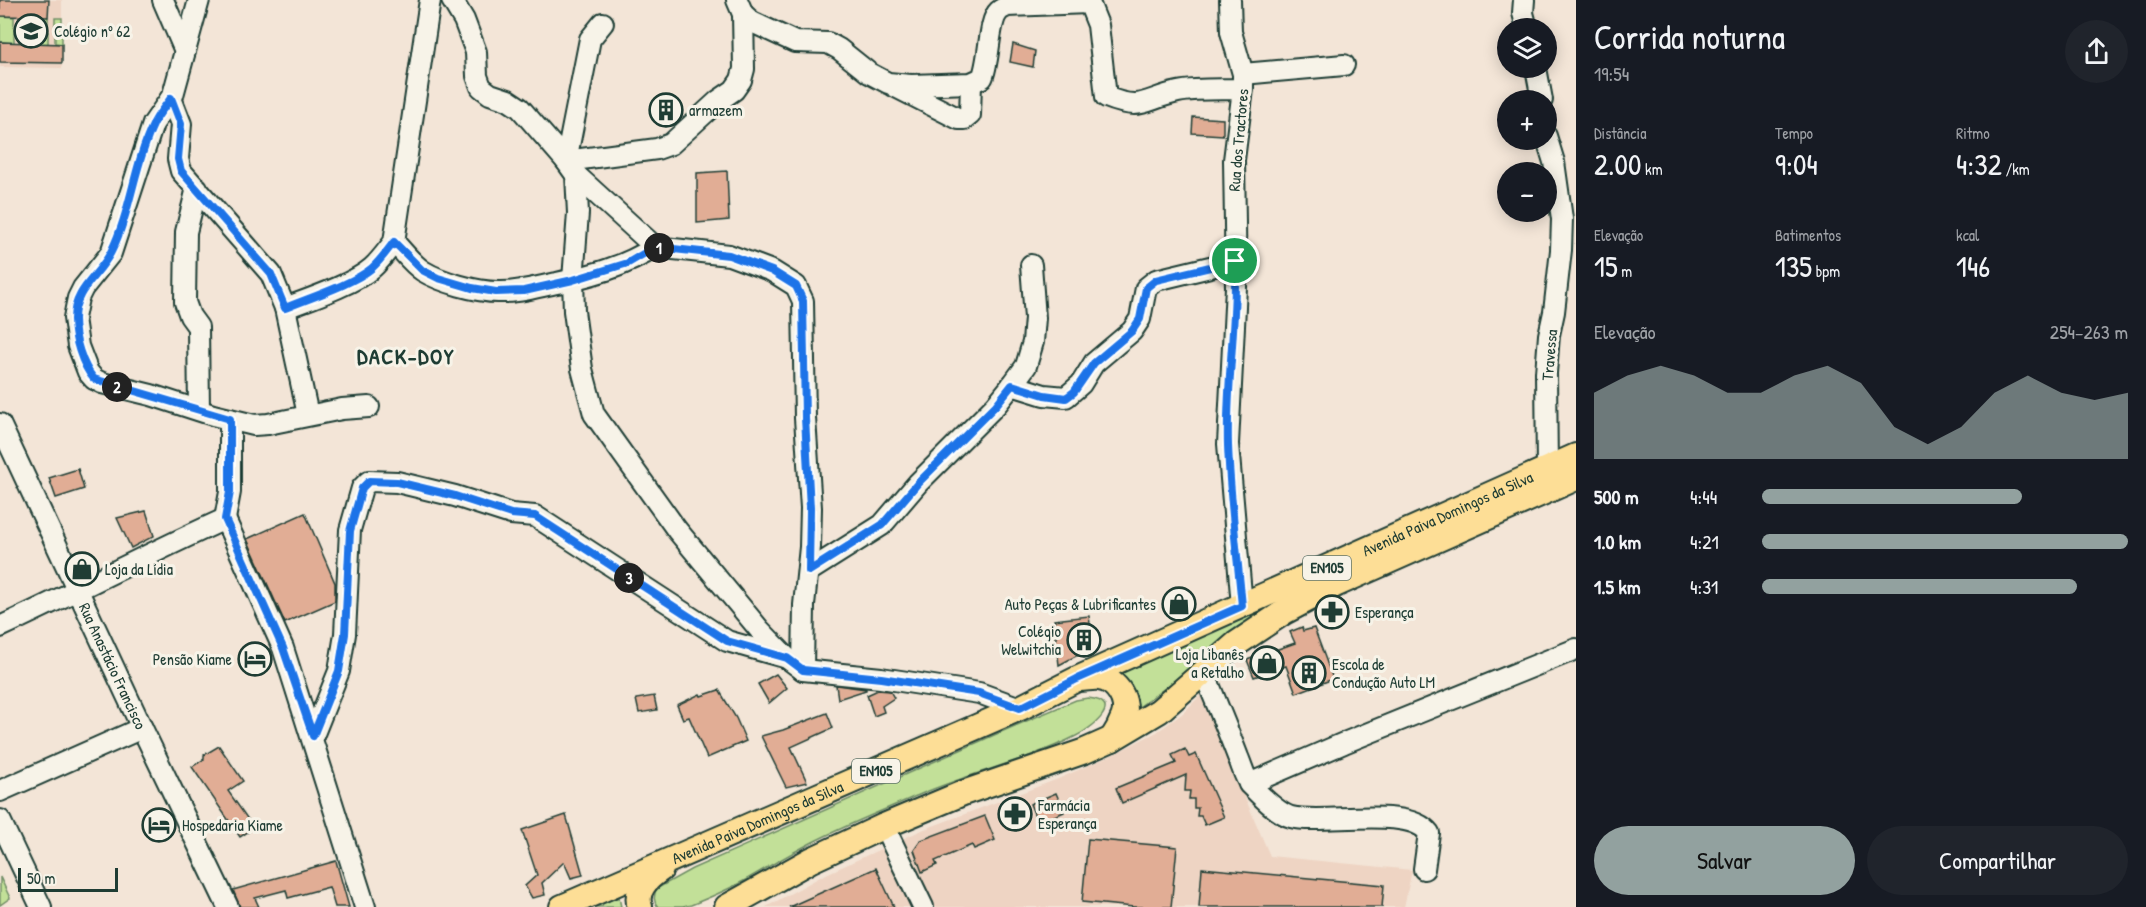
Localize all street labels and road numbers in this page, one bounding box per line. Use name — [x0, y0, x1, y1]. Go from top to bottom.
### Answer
street label: Rua dos Tractores — [1223, 88, 1253, 192]
street label: Travessa — [1536, 328, 1562, 382]
street label: Avenida Paiva Domingos da Silva — [1358, 466, 1536, 561]
road number: EN105 — [1303, 556, 1351, 580]
street label: Rua Anastácio Francisco — [74, 599, 152, 733]
road number: EN105 — [852, 759, 900, 783]
street label: Avenida Paiva Domingos da Silva — [668, 775, 847, 869]

